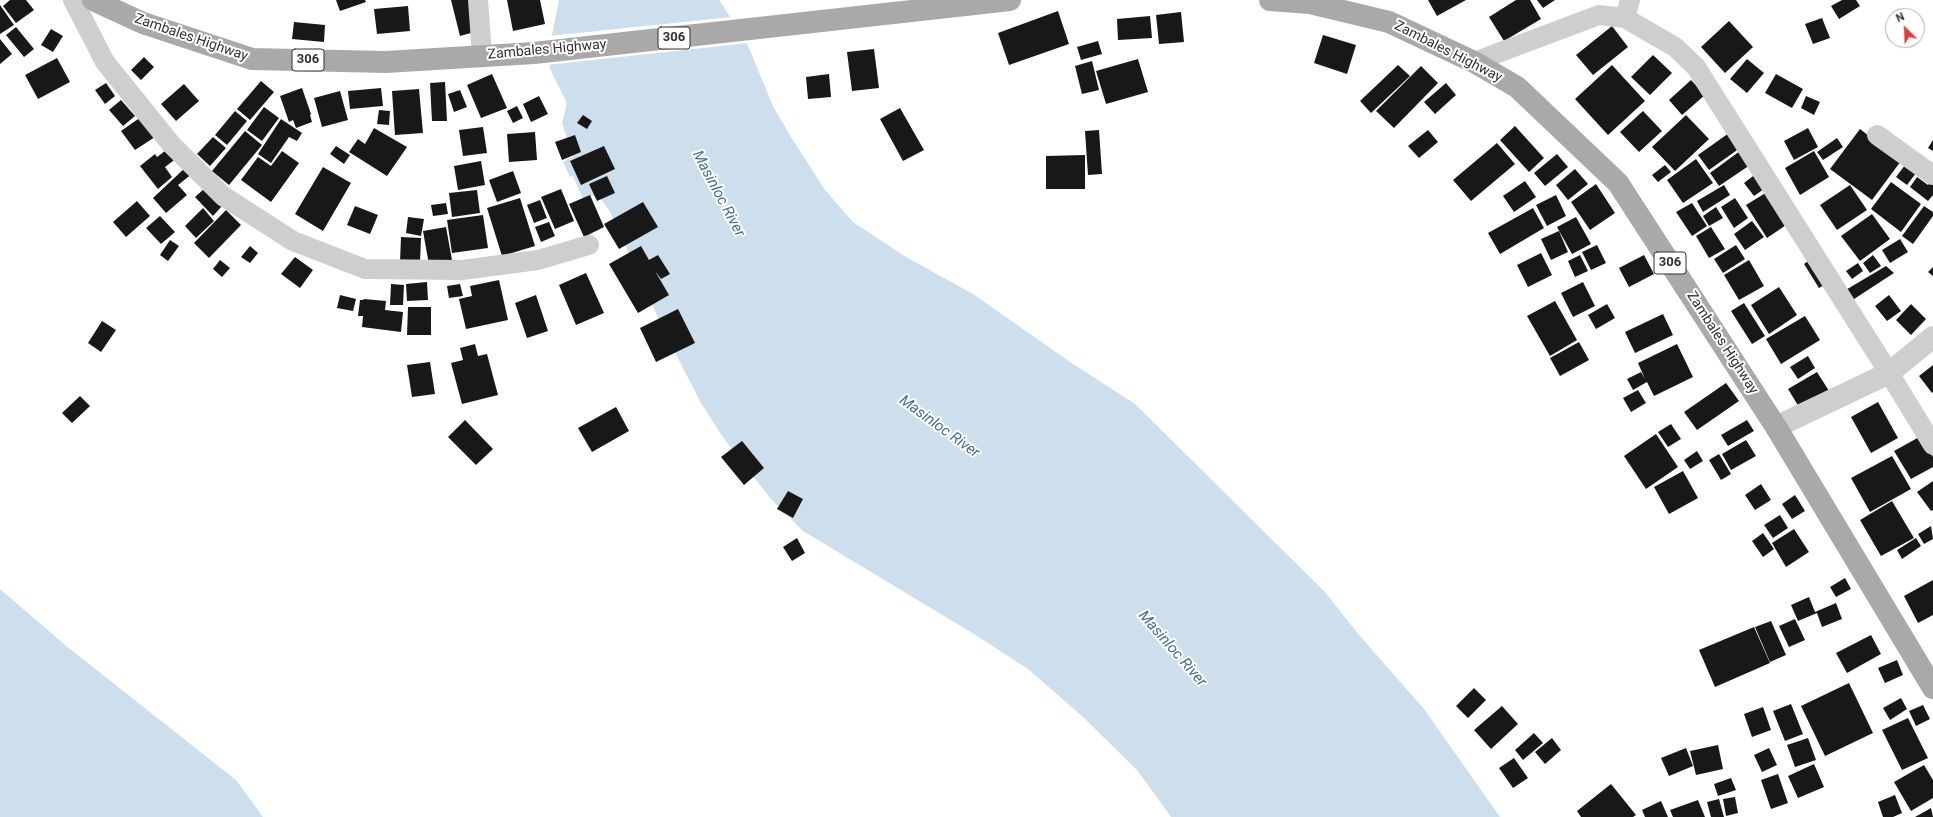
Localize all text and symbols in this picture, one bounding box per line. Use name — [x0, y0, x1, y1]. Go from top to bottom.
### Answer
north arrow — [1885, 8, 1925, 48]
text: N — [1894, 10, 1907, 25]
street label: Zambales Highway — [132, 11, 250, 65]
street label: Zambales Highway — [1391, 18, 1505, 86]
road number: 306 — [658, 27, 690, 49]
street label: Zambales Highway — [487, 36, 607, 64]
road number: 306 — [292, 49, 324, 71]
water label: Masinloc River — [688, 148, 748, 240]
road number: 306 — [1654, 252, 1686, 274]
street label: Zambales Highway — [1683, 289, 1761, 397]
water label: Masinloc River — [895, 392, 983, 462]
water label: Masinloc River — [1134, 607, 1210, 691]

